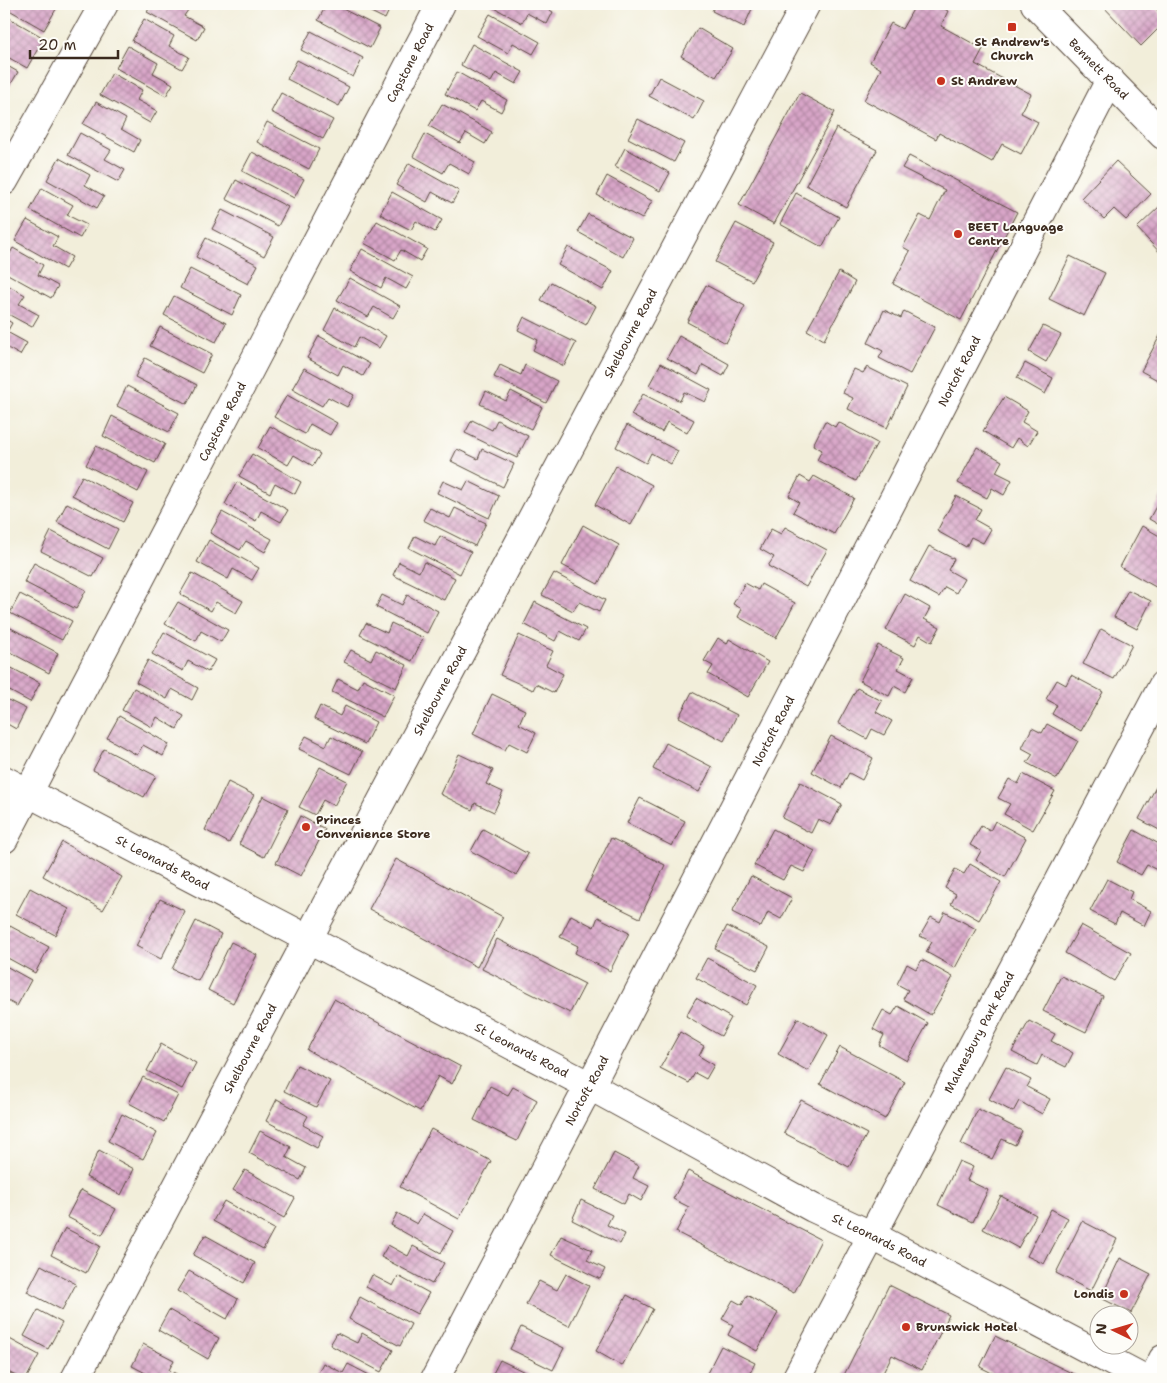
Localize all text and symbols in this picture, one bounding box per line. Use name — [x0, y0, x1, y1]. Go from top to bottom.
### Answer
street label: Capstone Road — [383, 20, 438, 105]
marker: St Andrew's Church — [1006, 21, 1018, 33]
scale bar — [30, 28, 118, 60]
place label: St Andrew's Church — [974, 34, 1050, 64]
text: 20 m — [38, 35, 77, 55]
street label: Bennett Road — [1065, 35, 1132, 103]
place label: St Andrew — [951, 73, 1017, 89]
marker: St Andrew — [935, 75, 947, 87]
place label: BEET Language Centre — [968, 219, 1064, 249]
marker: BEET Language Centre — [952, 228, 964, 240]
street label: Shelbourne Road — [600, 286, 661, 381]
street label: Nortoft Road — [935, 333, 984, 409]
street label: Capstone Road — [195, 379, 250, 464]
street label: Shelbourne Road — [410, 643, 471, 738]
street label: Nortoft Road — [749, 693, 798, 769]
place label: Princes Convenience Store — [316, 812, 430, 842]
marker: Princes Convenience Store — [300, 821, 312, 833]
street label: St Leonards Road — [113, 832, 213, 894]
street label: Malmesbury Park Road — [940, 968, 1018, 1096]
street label: Shelbourne Road — [220, 1001, 280, 1096]
street label: St Leonards Road — [472, 1019, 572, 1082]
street label: Nortoft Road — [562, 1053, 613, 1128]
street label: St Leonards Road — [829, 1210, 930, 1271]
place label: Londis — [1074, 1286, 1114, 1302]
marker: Londis — [1118, 1288, 1130, 1300]
north arrow — [1090, 1306, 1140, 1356]
place label: Brunswick Hotel — [916, 1319, 1018, 1335]
marker: Brunswick Hotel — [900, 1321, 912, 1333]
text: N — [1092, 1323, 1110, 1335]

